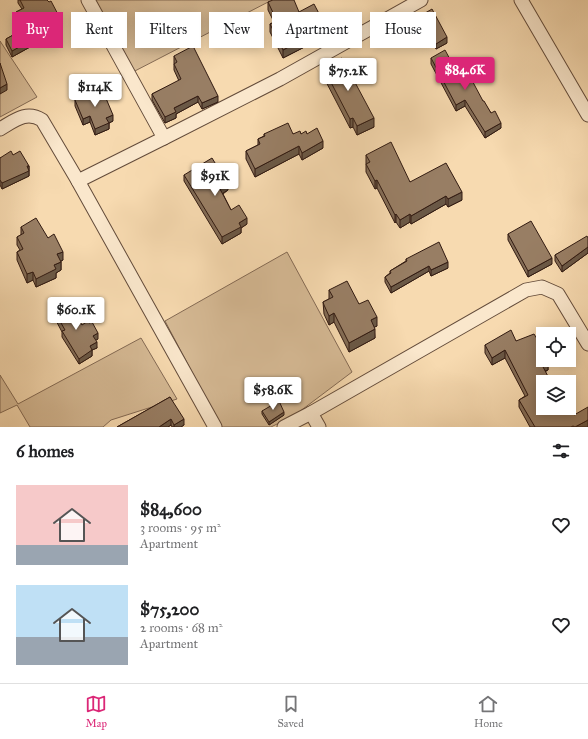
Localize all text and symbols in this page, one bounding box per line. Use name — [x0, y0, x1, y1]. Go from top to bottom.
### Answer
chip: Buy — [12, 12, 63, 48]
chip: Rent — [71, 12, 127, 48]
chip: Filters — [135, 12, 201, 48]
chip: New — [209, 12, 264, 48]
chip: Apartment — [272, 12, 362, 48]
chip: House — [370, 12, 436, 48]
pin: $84.6K — [432, 57, 498, 91]
pin: $75.2K — [315, 58, 381, 92]
text: $84.6K — [445, 62, 485, 78]
text: $75.2K — [329, 63, 367, 79]
pin: $114K — [67, 74, 123, 108]
text: $114K — [78, 79, 112, 95]
pin: $91K — [191, 163, 239, 197]
text: $91K — [200, 168, 230, 184]
pin: $60.1K — [43, 297, 109, 331]
text: $60.1K — [56, 302, 96, 318]
map controls — [536, 327, 576, 415]
button: locate — [536, 327, 576, 367]
button: layers — [536, 375, 576, 415]
pin: $58.6K — [240, 377, 306, 411]
text: $58.6K — [253, 382, 293, 398]
icon: filters — [550, 440, 572, 462]
text: 6 homes — [16, 441, 74, 462]
text: $84,600 — [140, 499, 202, 520]
icon: home — [48, 501, 96, 549]
icon: heart — [550, 514, 572, 536]
text: 3 rooms · 95 m² — [140, 520, 221, 536]
text: Apartment — [140, 536, 198, 552]
text: $75,200 — [140, 599, 199, 620]
icon: home — [48, 601, 96, 649]
icon: heart — [550, 614, 572, 636]
text: 2 rooms · 68 m² — [140, 620, 222, 636]
text: Apartment — [140, 636, 198, 652]
tab: Map — [85, 693, 107, 730]
tab: Saved — [278, 693, 304, 730]
tab: Home — [474, 693, 503, 730]

